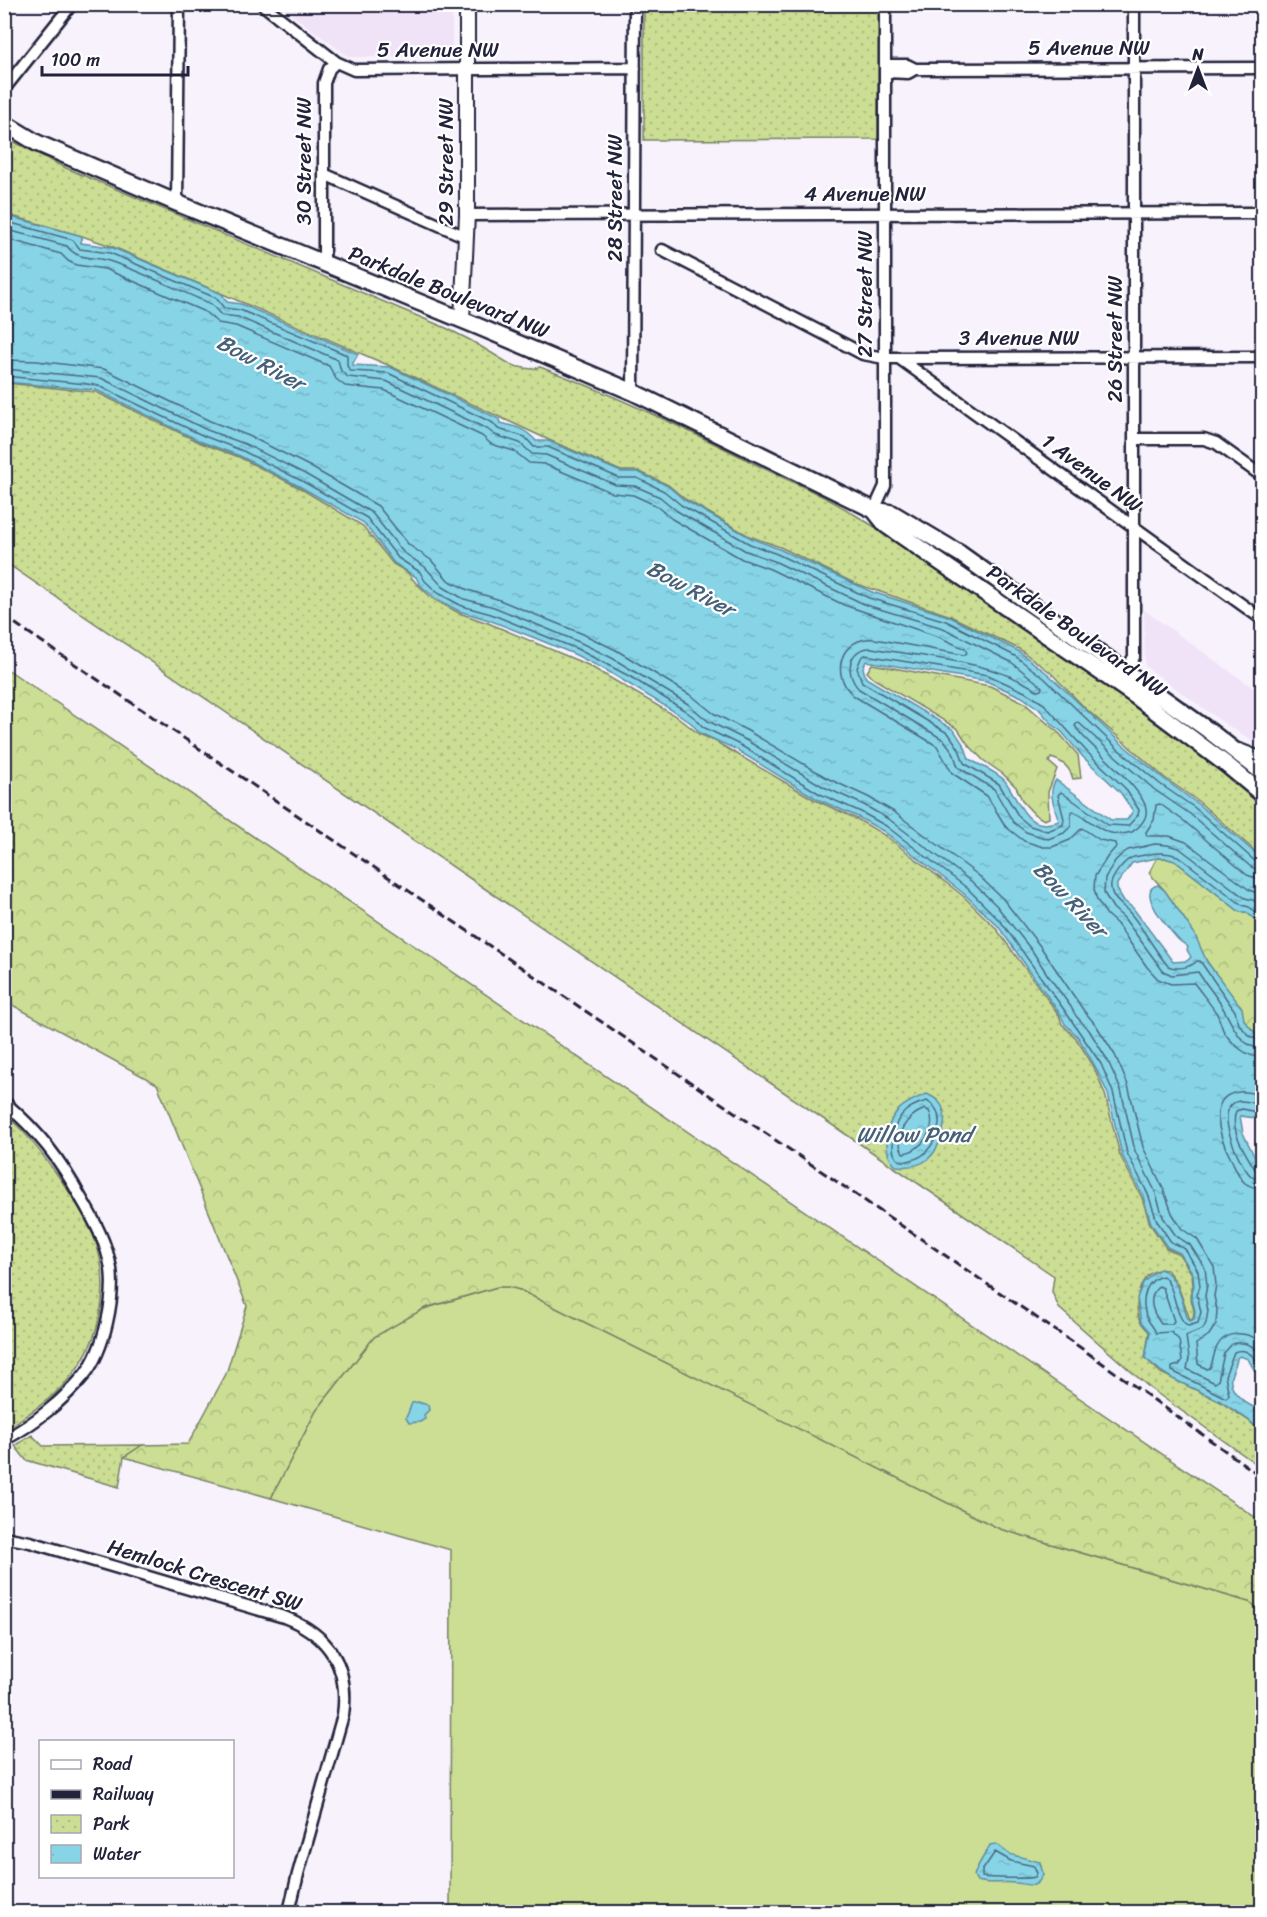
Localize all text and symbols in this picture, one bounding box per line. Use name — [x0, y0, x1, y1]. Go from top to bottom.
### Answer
street label: 5 Avenue NW — [1028, 29, 1150, 67]
street label: 5 Avenue NW — [377, 31, 499, 69]
scale bar — [42, 39, 188, 77]
north arrow — [1168, 39, 1228, 99]
text: N — [1191, 40, 1204, 69]
text: 100 m — [51, 44, 100, 76]
street label: 30 Street NW — [285, 97, 323, 225]
street label: 29 Street NW — [427, 97, 465, 226]
street label: 28 Street NW — [596, 134, 634, 262]
street label: 4 Avenue NW — [804, 175, 927, 213]
street label: 27 Street NW — [846, 230, 884, 358]
street label: Parkdale Boulevard NW — [343, 234, 556, 350]
street label: 26 Street NW — [1096, 275, 1134, 403]
street label: 3 Avenue NW — [959, 319, 1080, 357]
water label: Bow River — [210, 323, 315, 404]
street label: 1 Avenue NW — [1033, 423, 1151, 523]
water label: Bow River — [640, 549, 745, 630]
street label: Parkdale Boulevard NW — [978, 554, 1176, 708]
water label: Bow River — [1024, 852, 1121, 950]
water label: Willow Pond — [856, 1115, 977, 1154]
street label: Hemlock Crescent SW — [103, 1527, 308, 1623]
legend — [39, 1740, 234, 1878]
text: Road — [93, 1748, 133, 1780]
text: Railway — [93, 1778, 155, 1810]
text: Park — [93, 1808, 130, 1840]
text: Water — [93, 1838, 142, 1870]

